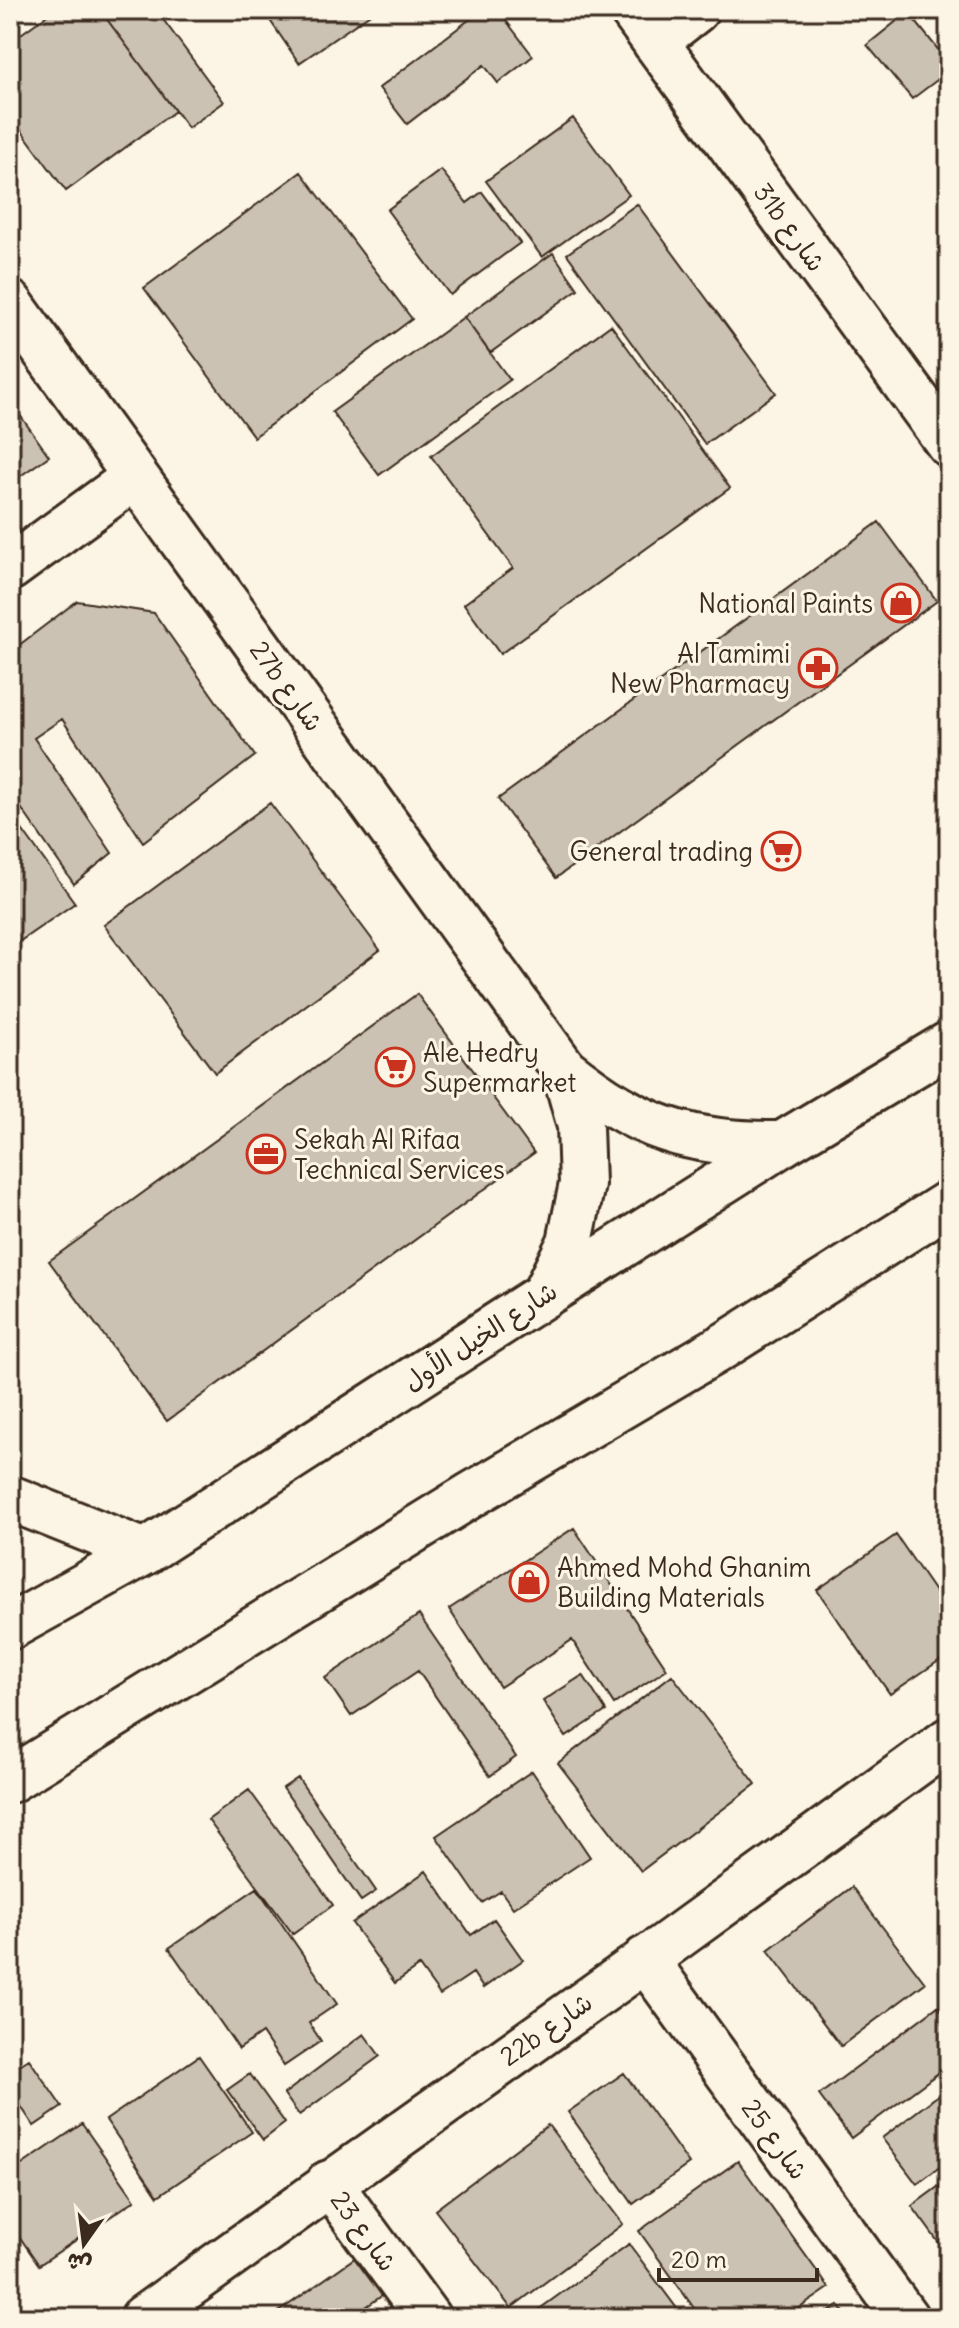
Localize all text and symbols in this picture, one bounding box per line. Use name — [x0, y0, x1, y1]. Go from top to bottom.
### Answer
street label: 31b شارع — [745, 176, 833, 279]
shop icon: National Paints — [880, 582, 922, 624]
place label: National Paints — [698, 587, 873, 620]
street label: 27b شارع — [242, 634, 331, 739]
place label: Al Tamimi New Pharmacy — [610, 637, 790, 700]
pharmacy icon: Al Tamimi New Pharmacy — [797, 647, 839, 689]
supermarket icon: General trading — [760, 830, 802, 872]
place label: General trading — [569, 835, 753, 868]
place label: Ale Hedry Supermarket — [423, 1036, 576, 1099]
supermarket icon: Ale Hedry Supermarket — [374, 1046, 416, 1088]
place label: Sekah Al Rifaa Technical Services — [294, 1123, 505, 1186]
office icon: Sekah Al Rifaa Technical Services — [245, 1133, 287, 1175]
street label: شارع الخيل الأول — [396, 1273, 564, 1400]
place label: Ahmed Mohd Ghanim Building Materials — [557, 1551, 811, 1614]
shop icon: Ahmed Mohd Ghanim Building Materials — [508, 1561, 550, 1603]
street label: 22b شارع — [493, 1985, 600, 2074]
street label: شارع 25 — [733, 2092, 815, 2187]
street label: شارع 23 — [322, 2184, 404, 2279]
north arrow — [44, 2204, 124, 2284]
scale bar — [659, 2232, 817, 2282]
text: 20 m — [671, 2244, 727, 2274]
text: ش — [64, 2247, 94, 2280]

